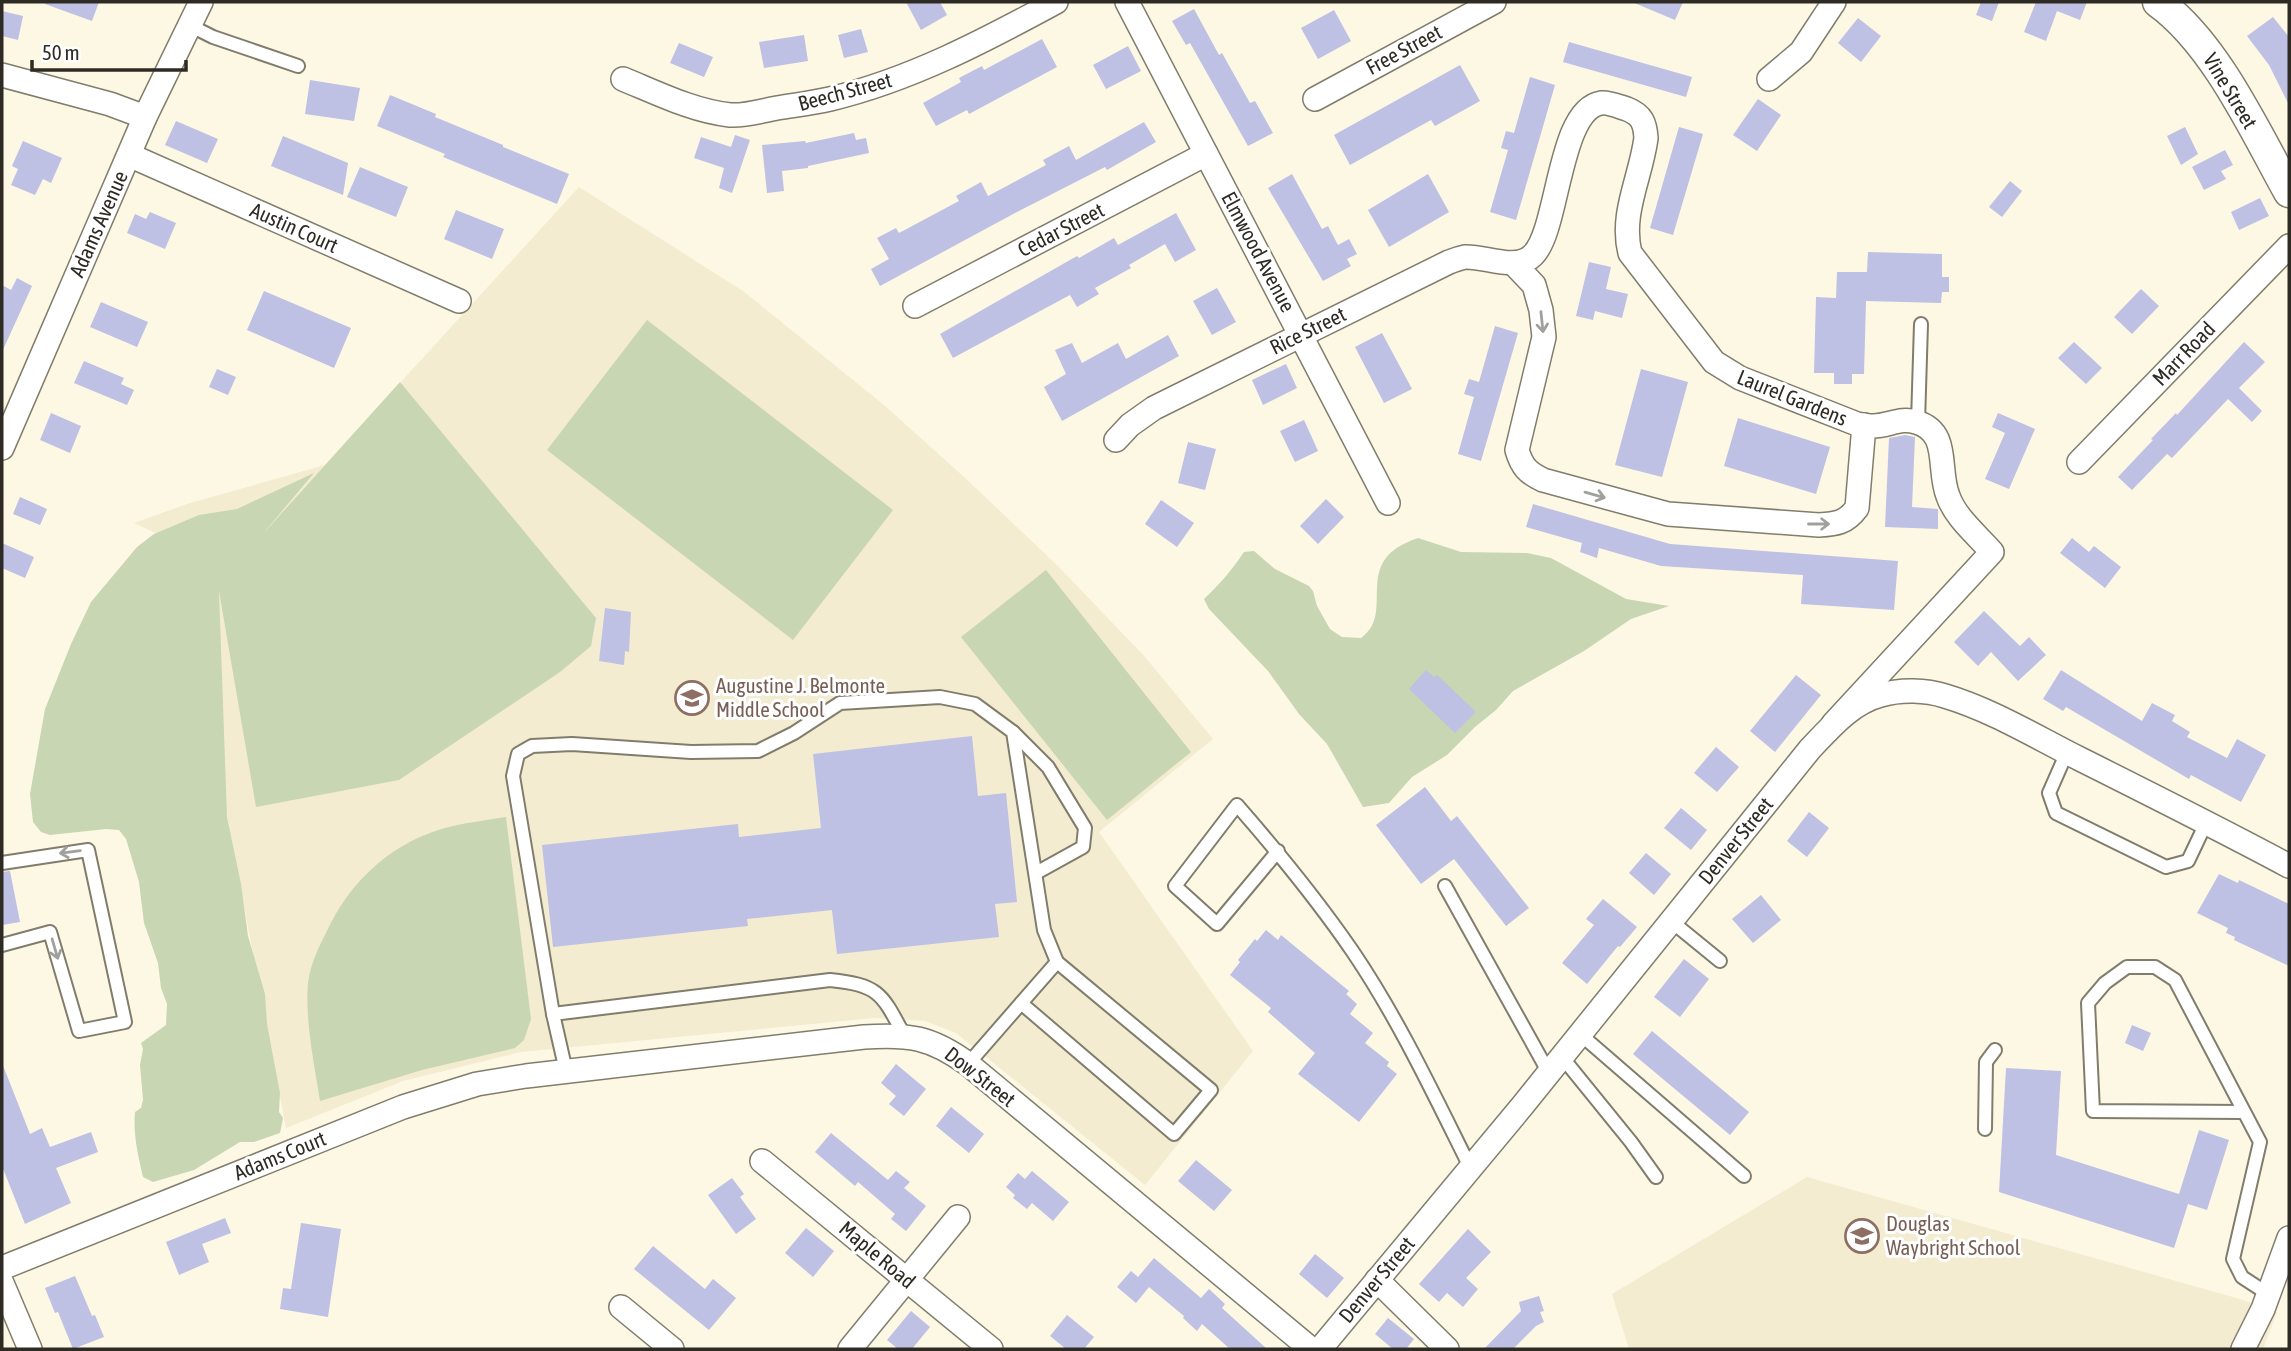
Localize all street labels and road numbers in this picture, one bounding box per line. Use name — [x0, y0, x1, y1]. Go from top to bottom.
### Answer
street label: Free Street — [1362, 19, 1445, 79]
street label: Vine Street — [2199, 48, 2263, 133]
street label: Beech Street — [795, 67, 894, 115]
street label: Adams Avenue — [64, 167, 132, 280]
street label: Elmwood Avenue — [1217, 187, 1301, 316]
street label: Austin Court — [247, 197, 342, 257]
street label: Cedar Street — [1013, 197, 1108, 261]
street label: Rice Street — [1266, 301, 1349, 359]
street label: Marr Road — [2147, 316, 2219, 390]
street label: Laurel Gardens — [1734, 364, 1851, 430]
street label: Denver Street — [1693, 792, 1777, 889]
street label: Dow Street — [941, 1041, 1021, 1111]
street label: Adams Court — [230, 1126, 329, 1184]
street label: Maple Road — [835, 1216, 920, 1293]
street label: Denver Street — [1333, 1232, 1419, 1327]

